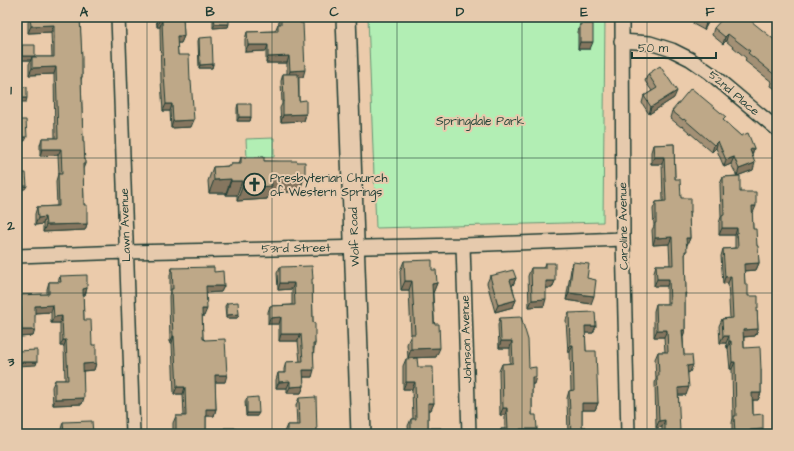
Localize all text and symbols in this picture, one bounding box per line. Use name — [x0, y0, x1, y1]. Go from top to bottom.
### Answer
text: A — [80, 3, 89, 21]
text: B — [205, 3, 215, 21]
text: C — [329, 3, 339, 21]
text: D — [456, 3, 465, 21]
text: E — [580, 3, 588, 21]
text: F — [705, 3, 715, 21]
scale bar — [632, 34, 716, 60]
text: 50 m — [638, 40, 669, 57]
street label: 52nd Place — [704, 67, 763, 120]
text: 1 — [10, 81, 12, 99]
park label: Springdale Park — [436, 113, 525, 131]
place label: Presbyterian Church of Western Springs — [270, 170, 388, 202]
church icon: Presbyterian Church of Western Springs — [241, 172, 267, 198]
street label: Caroline Avenue — [614, 181, 633, 270]
street label: Lawn Avenue — [116, 187, 135, 262]
street label: Wolf Road — [345, 207, 364, 267]
text: 2 — [6, 217, 15, 235]
street label: 53rd Street — [261, 239, 331, 258]
street label: Johnson Avenue — [456, 294, 477, 383]
text: 3 — [7, 353, 15, 371]

